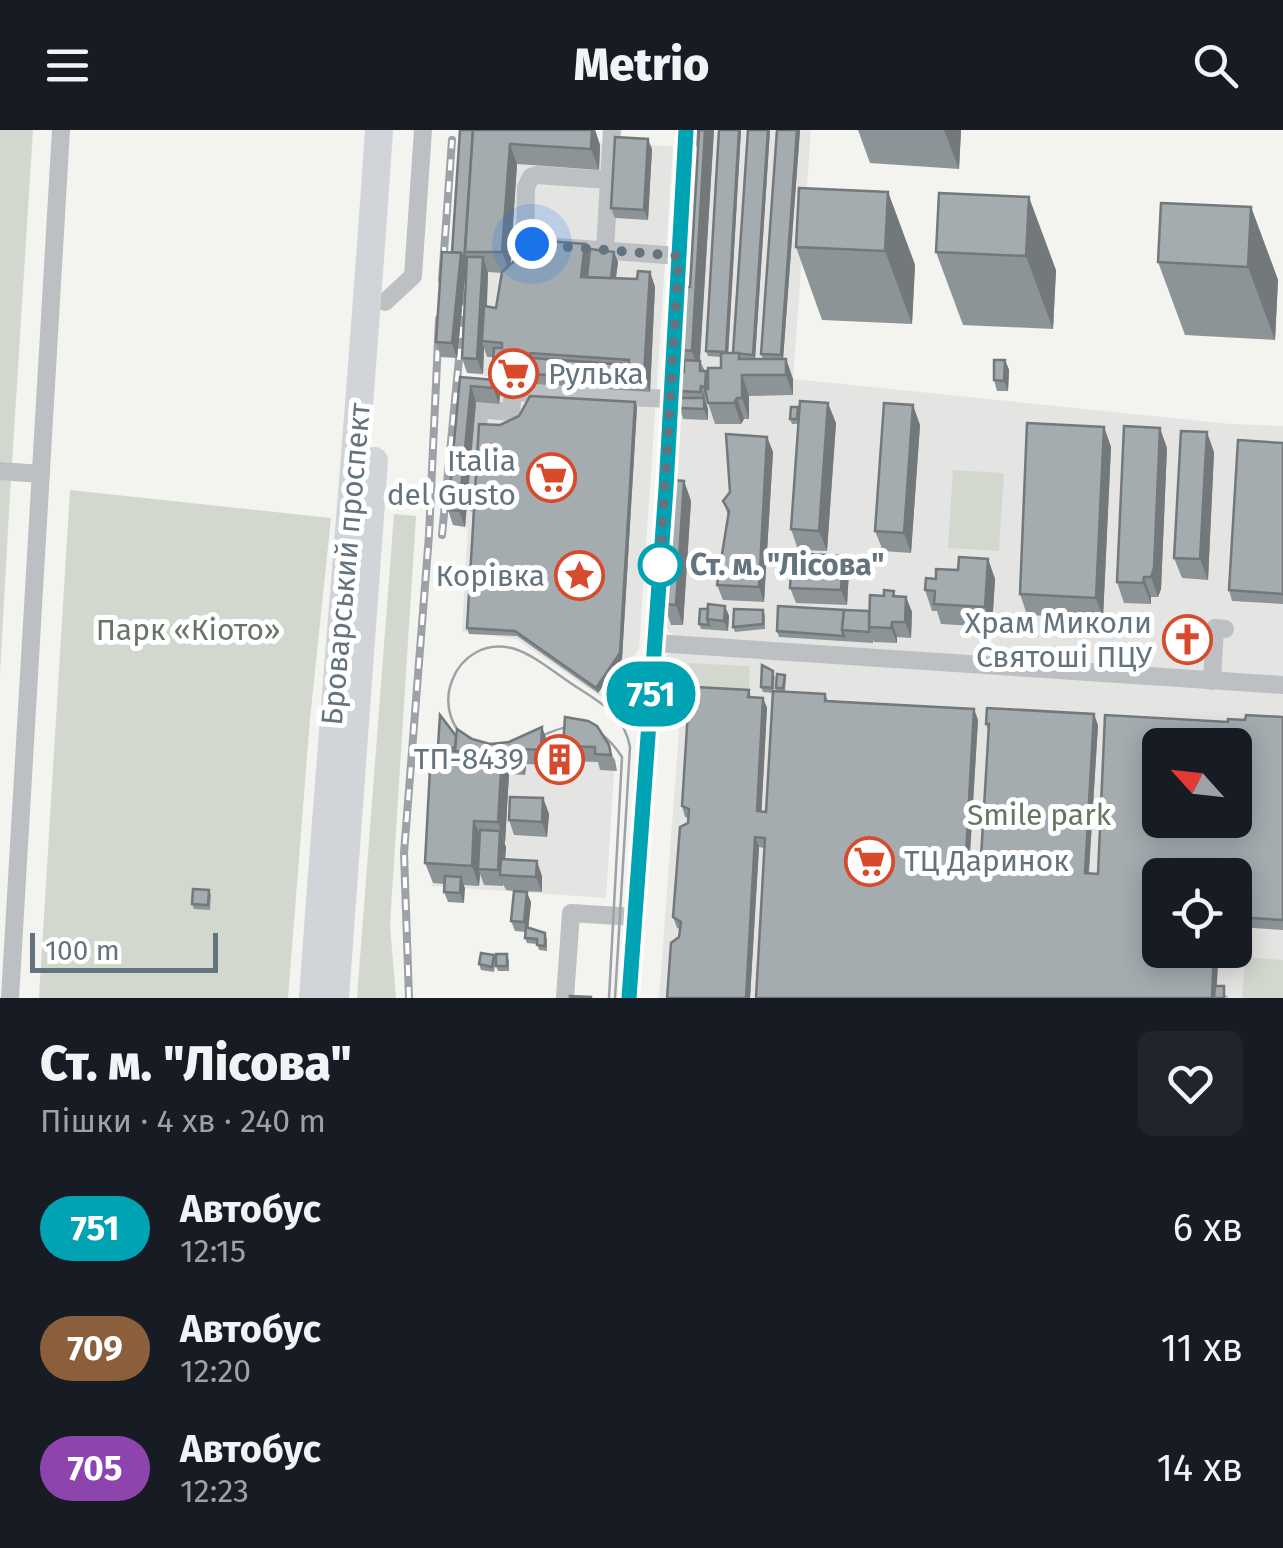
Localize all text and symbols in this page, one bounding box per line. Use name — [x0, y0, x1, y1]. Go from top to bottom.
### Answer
icon: menu — [40, 38, 95, 93]
text: Metrio — [574, 38, 709, 92]
icon: search — [1188, 38, 1243, 93]
your location — [507, 219, 557, 269]
supermarket icon: Рулька — [487, 348, 539, 400]
place label: Рулька — [548, 356, 644, 392]
street label: Броварський проспект — [314, 401, 378, 727]
place label: Italia del Gusto — [387, 443, 516, 513]
supermarket icon: Italia del Gusto — [525, 452, 577, 504]
marker: Ст. м. "Лісова" — [639, 544, 681, 586]
place label: Ст. м. "Лісова" — [690, 547, 884, 583]
place icon: Корівка — [554, 550, 606, 602]
place label: Корівка — [436, 558, 545, 594]
place label: Храм Миколи Святоші ПЦУ — [965, 605, 1153, 675]
park label: Парк «Кіото» — [96, 612, 280, 648]
church icon: Храм Миколи Святоші ПЦУ — [1161, 614, 1213, 666]
line badge: 751 — [594, 662, 708, 726]
text: 751 — [627, 673, 675, 715]
north arrow — [1142, 728, 1252, 838]
map controls — [1142, 728, 1252, 968]
building icon: ТП-8439 — [533, 733, 585, 785]
place label: ТП-8439 — [414, 741, 524, 777]
park label: Smile park — [967, 797, 1112, 833]
supermarket icon: ТЦ Даринок — [843, 835, 895, 887]
place label: ТЦ Даринок — [904, 843, 1069, 879]
button: locate — [1142, 858, 1252, 968]
scale bar — [30, 928, 218, 973]
text: 100 m — [45, 934, 120, 967]
button: heart — [1138, 1031, 1243, 1136]
text: Ст. м. "Лісова" — [40, 1035, 352, 1093]
text: Пішки · 4 хв · 240 m — [40, 1102, 326, 1140]
text: Автобус — [180, 1186, 321, 1232]
text: 6 хв — [1173, 1205, 1243, 1251]
text: 751 — [71, 1207, 119, 1249]
text: 12:15 — [180, 1232, 246, 1270]
text: Автобус — [180, 1306, 321, 1352]
text: 11 хв — [1161, 1325, 1243, 1371]
text: 709 — [67, 1327, 123, 1369]
text: 12:20 — [180, 1352, 251, 1390]
text: Автобус — [180, 1426, 321, 1472]
text: 14 хв — [1156, 1445, 1243, 1491]
text: 705 — [67, 1447, 123, 1489]
text: 12:23 — [180, 1472, 249, 1510]

